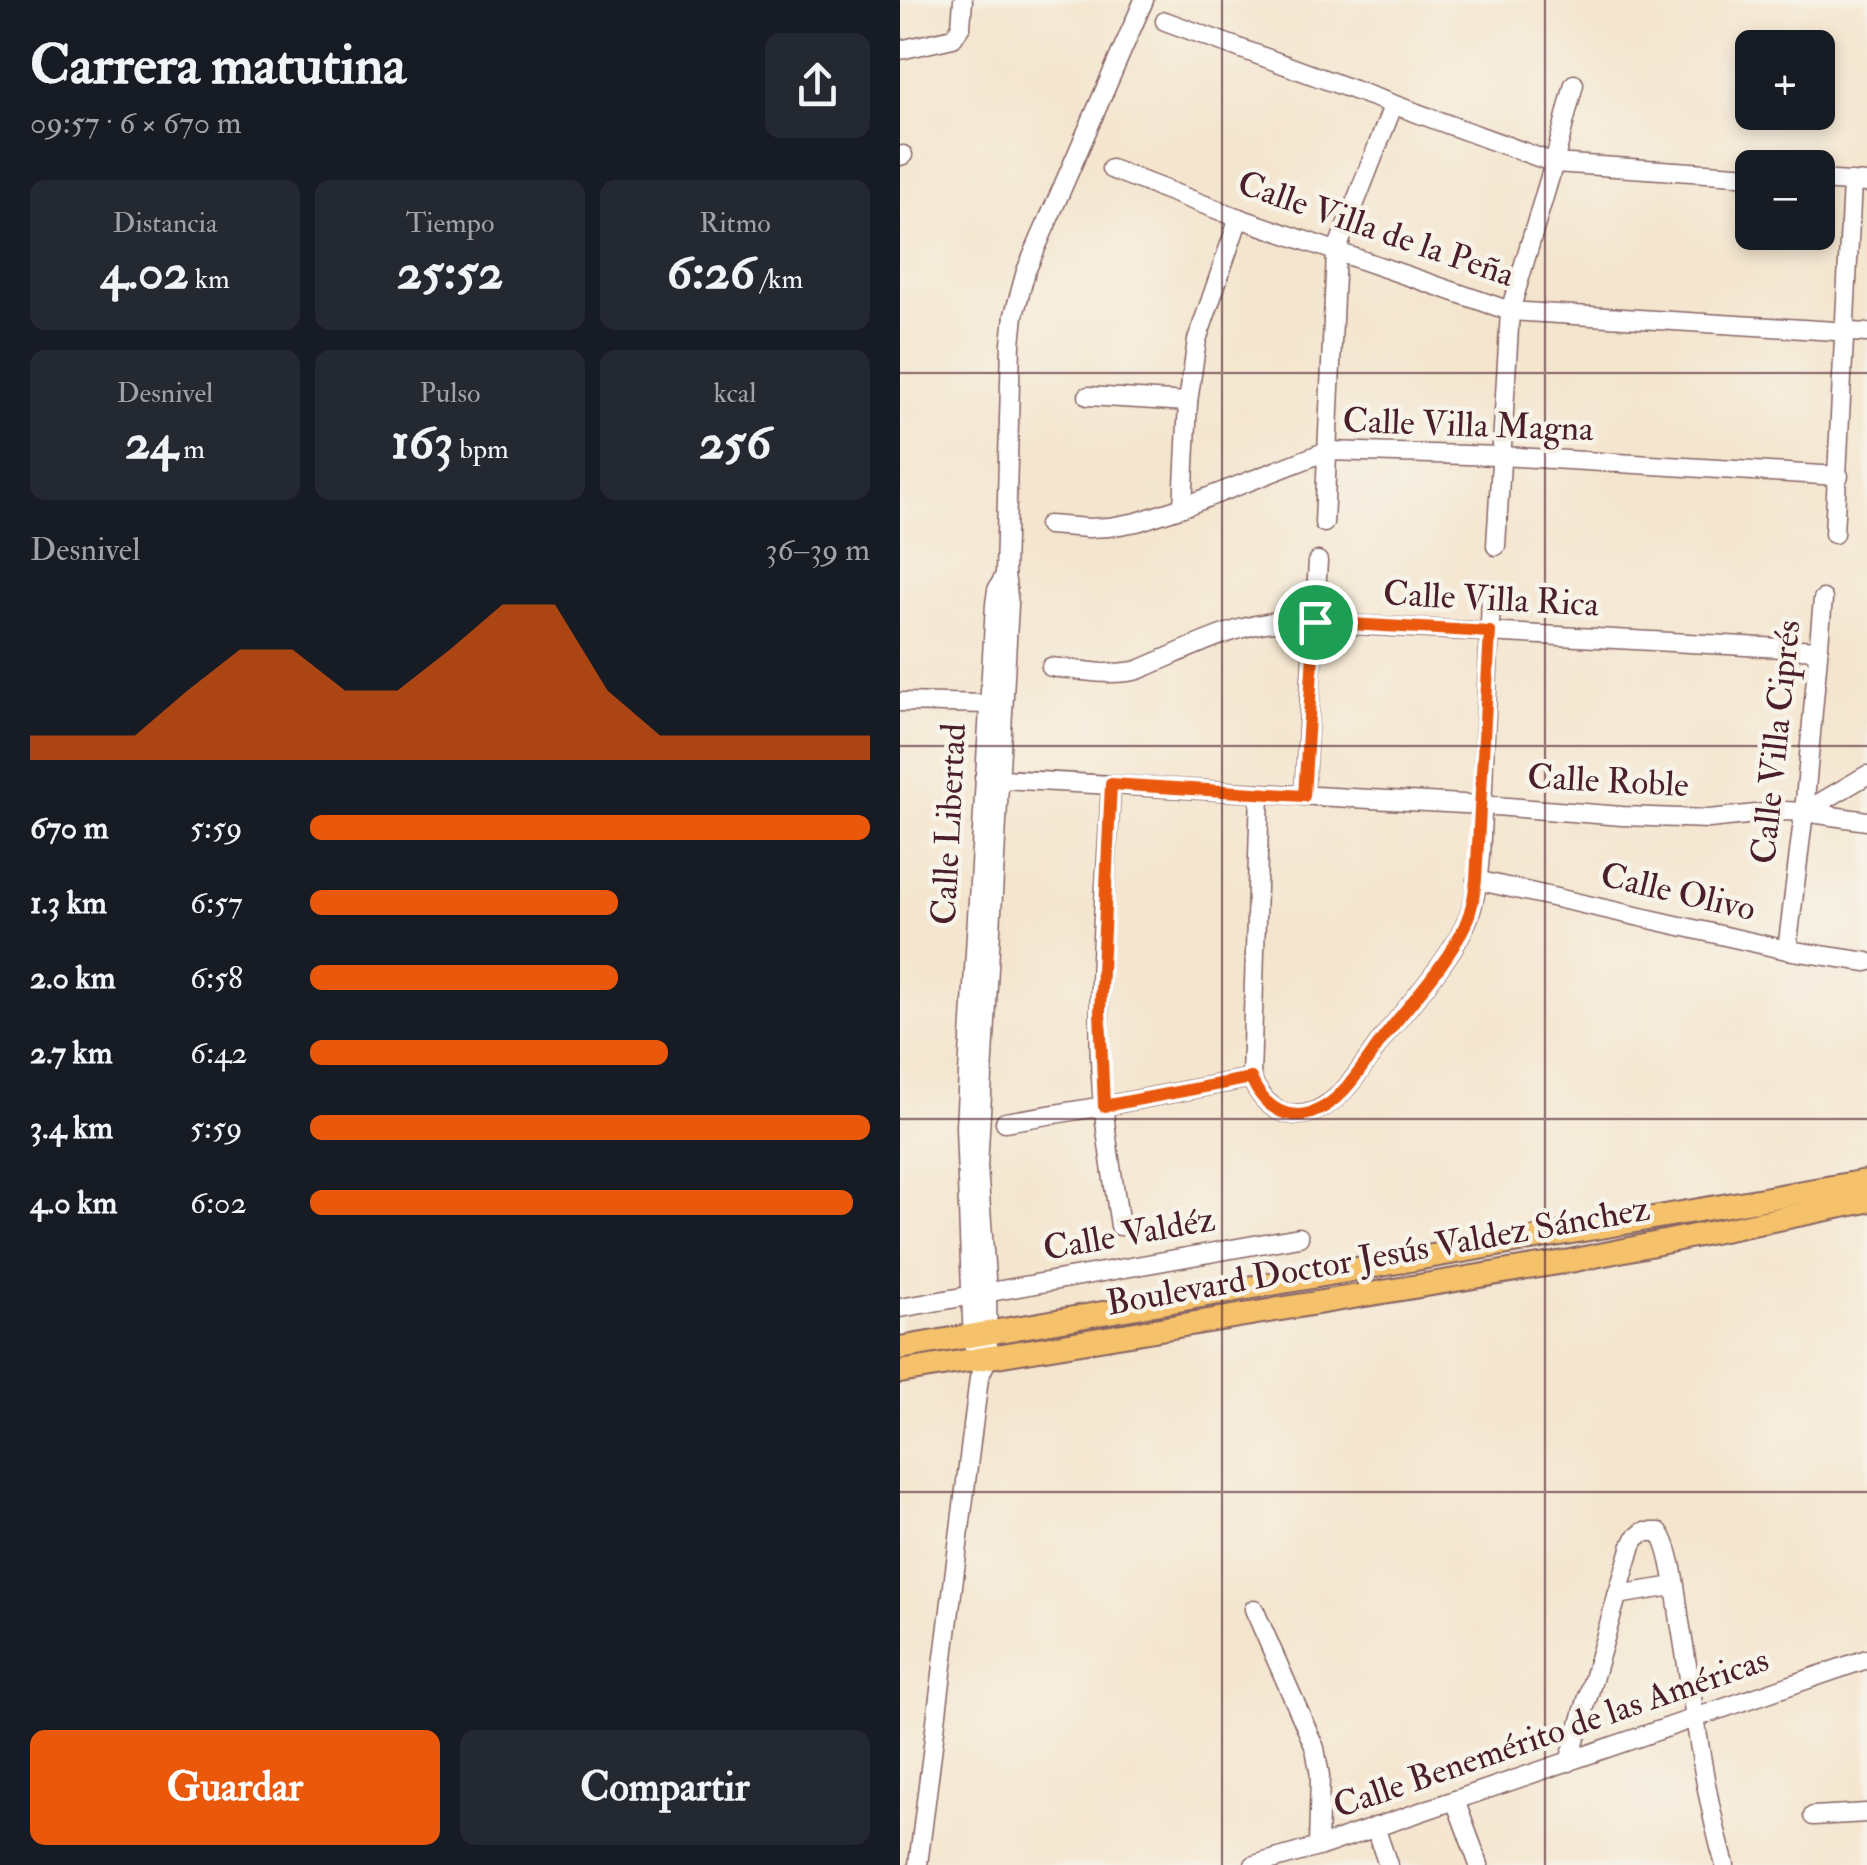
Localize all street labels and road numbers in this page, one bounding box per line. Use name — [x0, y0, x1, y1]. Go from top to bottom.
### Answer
street label: Calle Villa de la Peña — [1232, 161, 1521, 297]
street label: Calle Villa Magna — [1342, 399, 1595, 451]
street label: Calle Villa Rica — [1382, 571, 1601, 627]
street label: Calle Villa Ciprés — [1741, 618, 1811, 866]
street label: Calle Libertad — [922, 722, 976, 926]
street label: Calle Roble — [1526, 755, 1690, 807]
street label: Calle Olivo — [1596, 853, 1760, 931]
street label: Boulevard Doctor Jesús Valdez Sánchez — [1103, 1187, 1653, 1325]
street label: Calle Valdéz — [1040, 1197, 1218, 1271]
street label: Calle Benemérito de las Américas — [1327, 1638, 1775, 1828]

